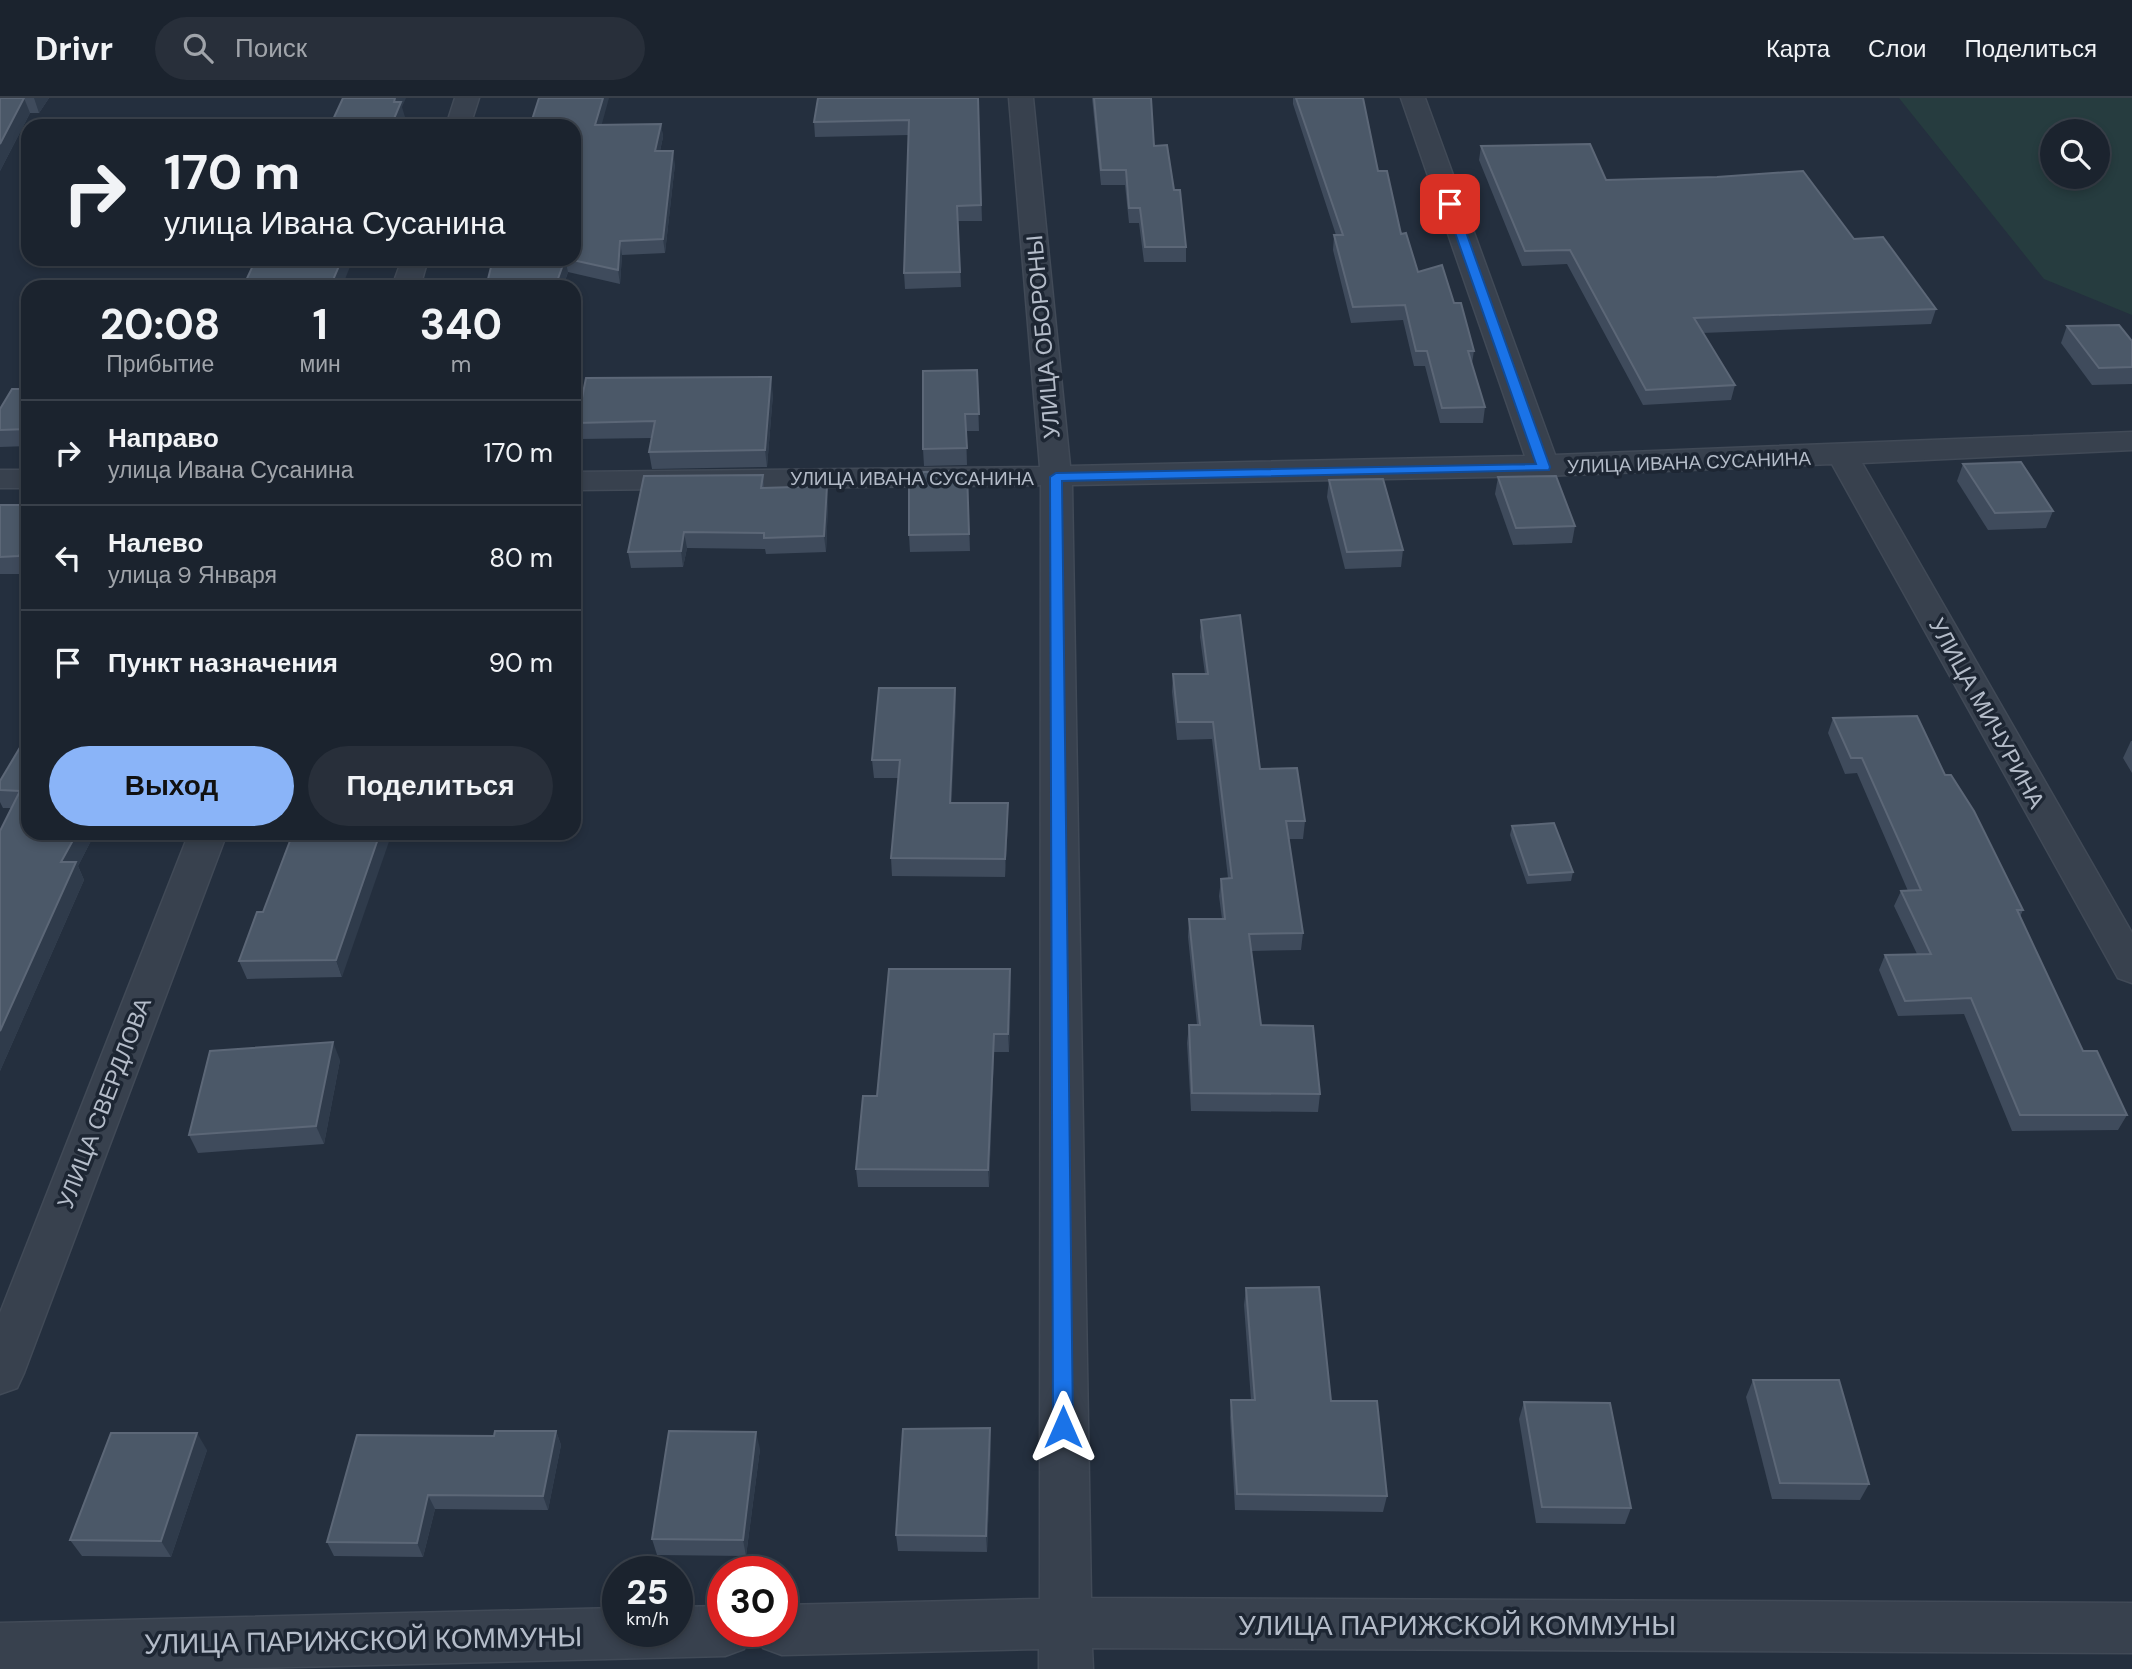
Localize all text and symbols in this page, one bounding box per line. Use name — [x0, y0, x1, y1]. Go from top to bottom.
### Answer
search box — [155, 17, 645, 80]
text: Drivr — [35, 27, 113, 70]
icon: search — [179, 29, 217, 67]
text: Поиск — [235, 31, 307, 65]
text: Карта — [1766, 33, 1830, 64]
text: Слои — [1868, 33, 1926, 64]
text: Поделиться — [1964, 33, 2097, 64]
map controls — [2040, 119, 2110, 189]
button: search — [2040, 119, 2110, 189]
text: 170 m — [164, 140, 300, 204]
icon: right — [49, 147, 140, 238]
pin — [1420, 174, 1480, 234]
icon: arrive — [1431, 185, 1469, 223]
text: улица Ивана Сусанина — [164, 202, 505, 244]
street label: УЛИЦА ОБОРОНЫ — [1019, 234, 1067, 440]
text: 20:08 — [100, 297, 220, 352]
text: 1 — [312, 297, 328, 352]
text: 340 — [420, 297, 502, 352]
text: Прибытие — [106, 349, 214, 379]
text: мин — [299, 349, 341, 379]
text: m — [451, 349, 471, 379]
text: Направо — [108, 421, 219, 455]
icon: right — [49, 434, 87, 472]
text: 170 m — [484, 436, 553, 470]
street label: УЛИЦА ИВАНА СУСАНИНА — [1567, 446, 1812, 479]
text: улица Ивана Сусанина — [108, 455, 353, 485]
street label: УЛИЦА ИВАНА СУСАНИНА — [790, 466, 1034, 491]
text: Налево — [108, 526, 203, 560]
icon: left — [49, 539, 87, 577]
text: 80 m — [489, 541, 553, 575]
text: улица 9 Января — [108, 560, 277, 590]
street label: УЛИЦА МИЧУРИНА — [1922, 612, 2052, 814]
icon: arrive — [49, 644, 87, 682]
text: Пункт назначения — [108, 646, 338, 680]
text: 90 m — [489, 646, 553, 680]
button: Выход — [49, 746, 294, 826]
button: Поделиться — [308, 746, 553, 826]
street label: УЛИЦА СВЕРДЛОВА — [50, 993, 158, 1213]
position arrow — [1026, 1390, 1100, 1464]
speed limit sign: 30 — [707, 1556, 798, 1647]
text: 25 — [627, 1569, 668, 1615]
text: km/h — [626, 1607, 669, 1631]
street label: УЛИЦА ПАРИЖСКОЙ КОММУНЫ — [1238, 1607, 1676, 1644]
street label: УЛИЦА ПАРИЖСКОЙ КОММУНЫ — [144, 1618, 582, 1663]

